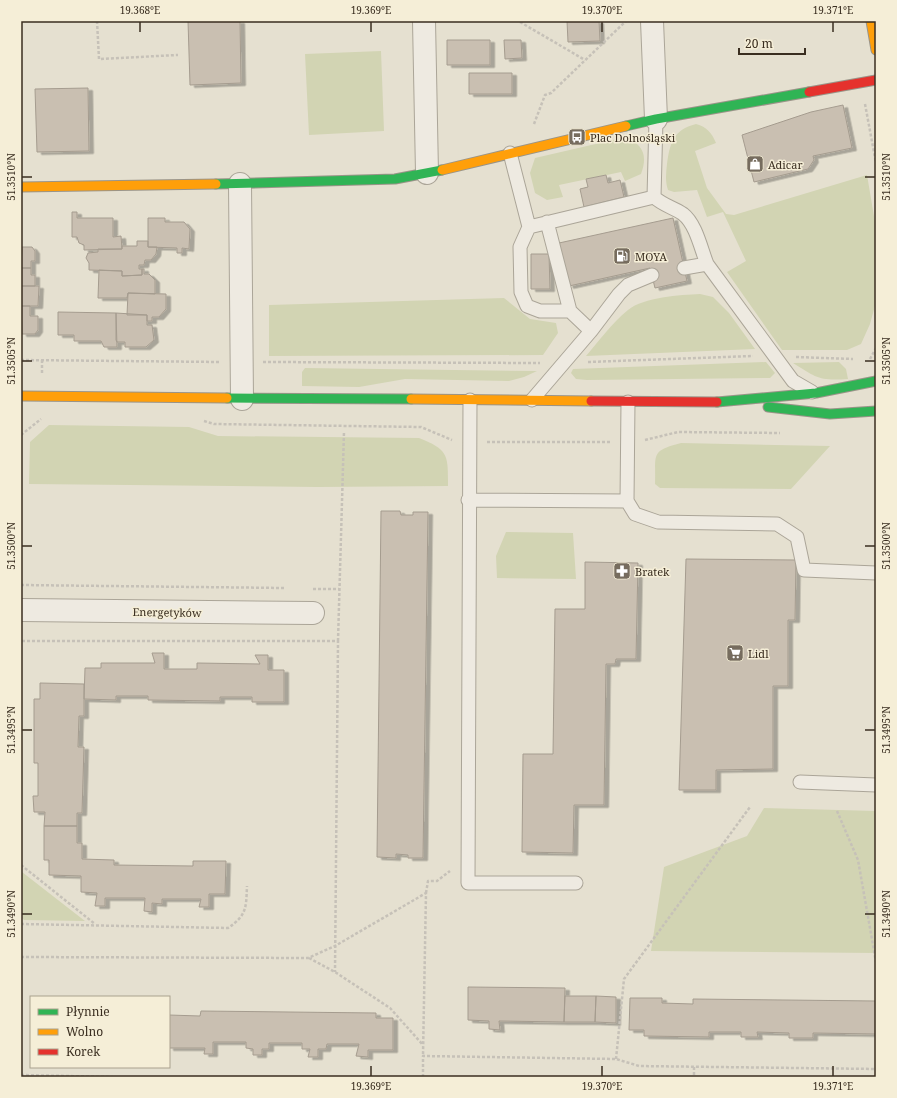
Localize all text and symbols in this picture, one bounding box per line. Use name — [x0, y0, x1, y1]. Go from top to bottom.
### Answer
text: 19.368°E — [120, 3, 160, 17]
text: 19.369°E — [351, 3, 391, 17]
text: 19.370°E — [582, 3, 622, 17]
text: 19.371°E — [813, 3, 853, 17]
scale bar — [739, 30, 805, 56]
text: 20 m — [745, 35, 773, 52]
bus stop icon: Plac Dolnośląski — [567, 127, 587, 147]
place label: Plac Dolnośląski — [590, 130, 676, 145]
text: 51.3510°N — [4, 153, 18, 201]
text: 51.3510°N — [879, 153, 893, 201]
shop icon: Adicar — [745, 154, 765, 174]
place label: Adicar — [768, 157, 803, 172]
fuel station icon: MOYA — [612, 246, 632, 266]
place label: MOYA — [635, 249, 667, 264]
text: 51.3505°N — [4, 337, 18, 385]
text: 51.3505°N — [879, 337, 893, 385]
text: 51.3500°N — [4, 522, 18, 570]
text: 51.3500°N — [879, 522, 893, 570]
pharmacy icon: Bratek — [612, 561, 632, 581]
place label: Bratek — [635, 564, 670, 579]
street label: Energetyków — [132, 604, 202, 620]
supermarket icon: Lidl — [725, 643, 745, 663]
place label: Lidl — [748, 646, 769, 661]
text: 51.3495°N — [4, 706, 18, 754]
text: 51.3495°N — [879, 706, 893, 754]
text: 51.3490°N — [4, 890, 18, 938]
text: 51.3490°N — [879, 890, 893, 938]
legend — [30, 996, 170, 1068]
text: Płynnie — [66, 1003, 110, 1020]
text: Wolno — [66, 1023, 103, 1040]
text: Korek — [66, 1043, 101, 1060]
text: 19.369°E — [351, 1079, 391, 1093]
text: 19.370°E — [582, 1079, 622, 1093]
text: 19.371°E — [813, 1079, 853, 1093]

